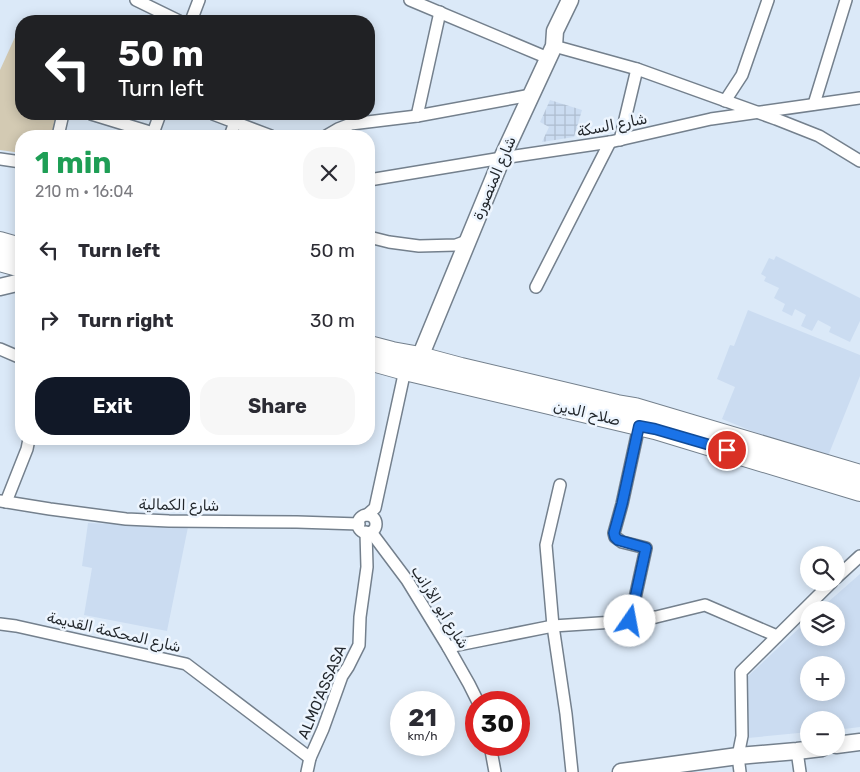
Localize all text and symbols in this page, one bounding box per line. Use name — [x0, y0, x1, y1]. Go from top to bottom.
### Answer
text: 50 m — [118, 33, 204, 75]
icon: left — [35, 35, 100, 100]
text: Turn left — [118, 75, 204, 102]
street label: شارع السكة — [575, 109, 649, 143]
street label: شارع المنصورة — [468, 134, 522, 223]
text: 1 min — [35, 145, 112, 181]
button: close — [303, 147, 355, 199]
text: 210 m · 16:04 — [35, 182, 133, 201]
icon: left — [35, 236, 63, 264]
text: Turn left — [78, 239, 160, 262]
text: 50 m — [310, 239, 355, 262]
icon: right — [35, 306, 63, 334]
text: Turn right — [78, 309, 173, 332]
text: 30 m — [310, 309, 355, 332]
button: Exit — [35, 377, 190, 435]
button: Share — [200, 377, 355, 435]
street label: صلاح الدين — [551, 397, 622, 431]
pin — [706, 429, 748, 471]
icon: arrive — [713, 436, 741, 464]
street label: شارع الكمالية — [138, 495, 220, 517]
map controls — [800, 546, 845, 756]
button: search — [800, 546, 845, 591]
street label: شارع أبو الأرانب — [406, 562, 473, 653]
position arrow — [603, 594, 655, 646]
button: layers — [800, 601, 845, 646]
street label: شارع المحكمة القديمة — [45, 608, 183, 658]
street label: ALMO'ASSASA — [294, 642, 350, 742]
button: + — [800, 656, 845, 701]
speed limit sign: 30 — [465, 691, 530, 756]
text: 21 — [408, 703, 437, 732]
button: − — [800, 711, 845, 756]
text: km/h — [408, 729, 437, 743]

